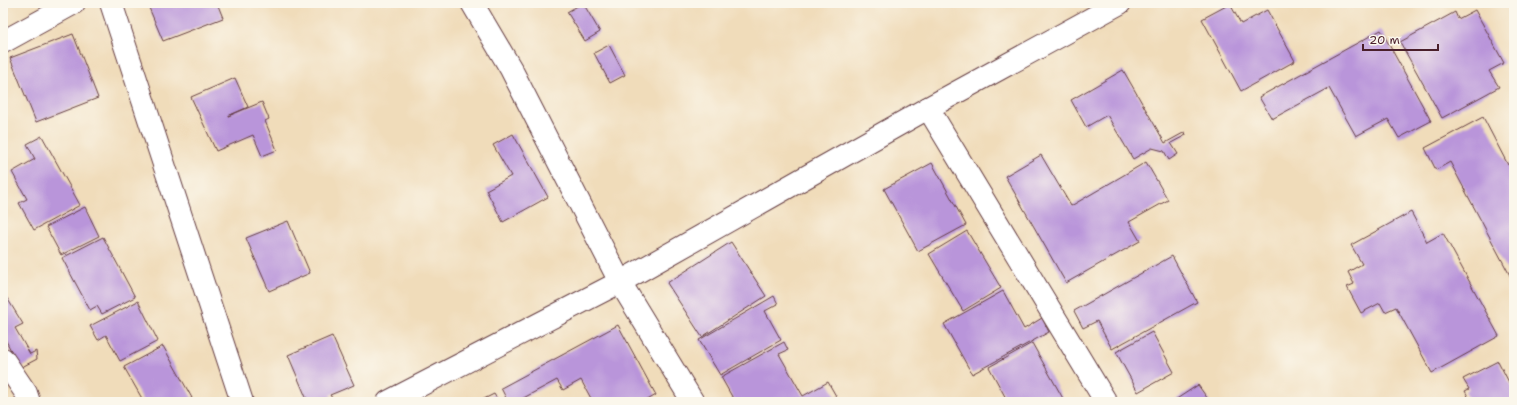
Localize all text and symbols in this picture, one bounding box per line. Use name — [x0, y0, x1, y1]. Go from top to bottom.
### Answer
scale bar — [1363, 26, 1438, 52]
text: 20 m — [1369, 32, 1400, 48]

